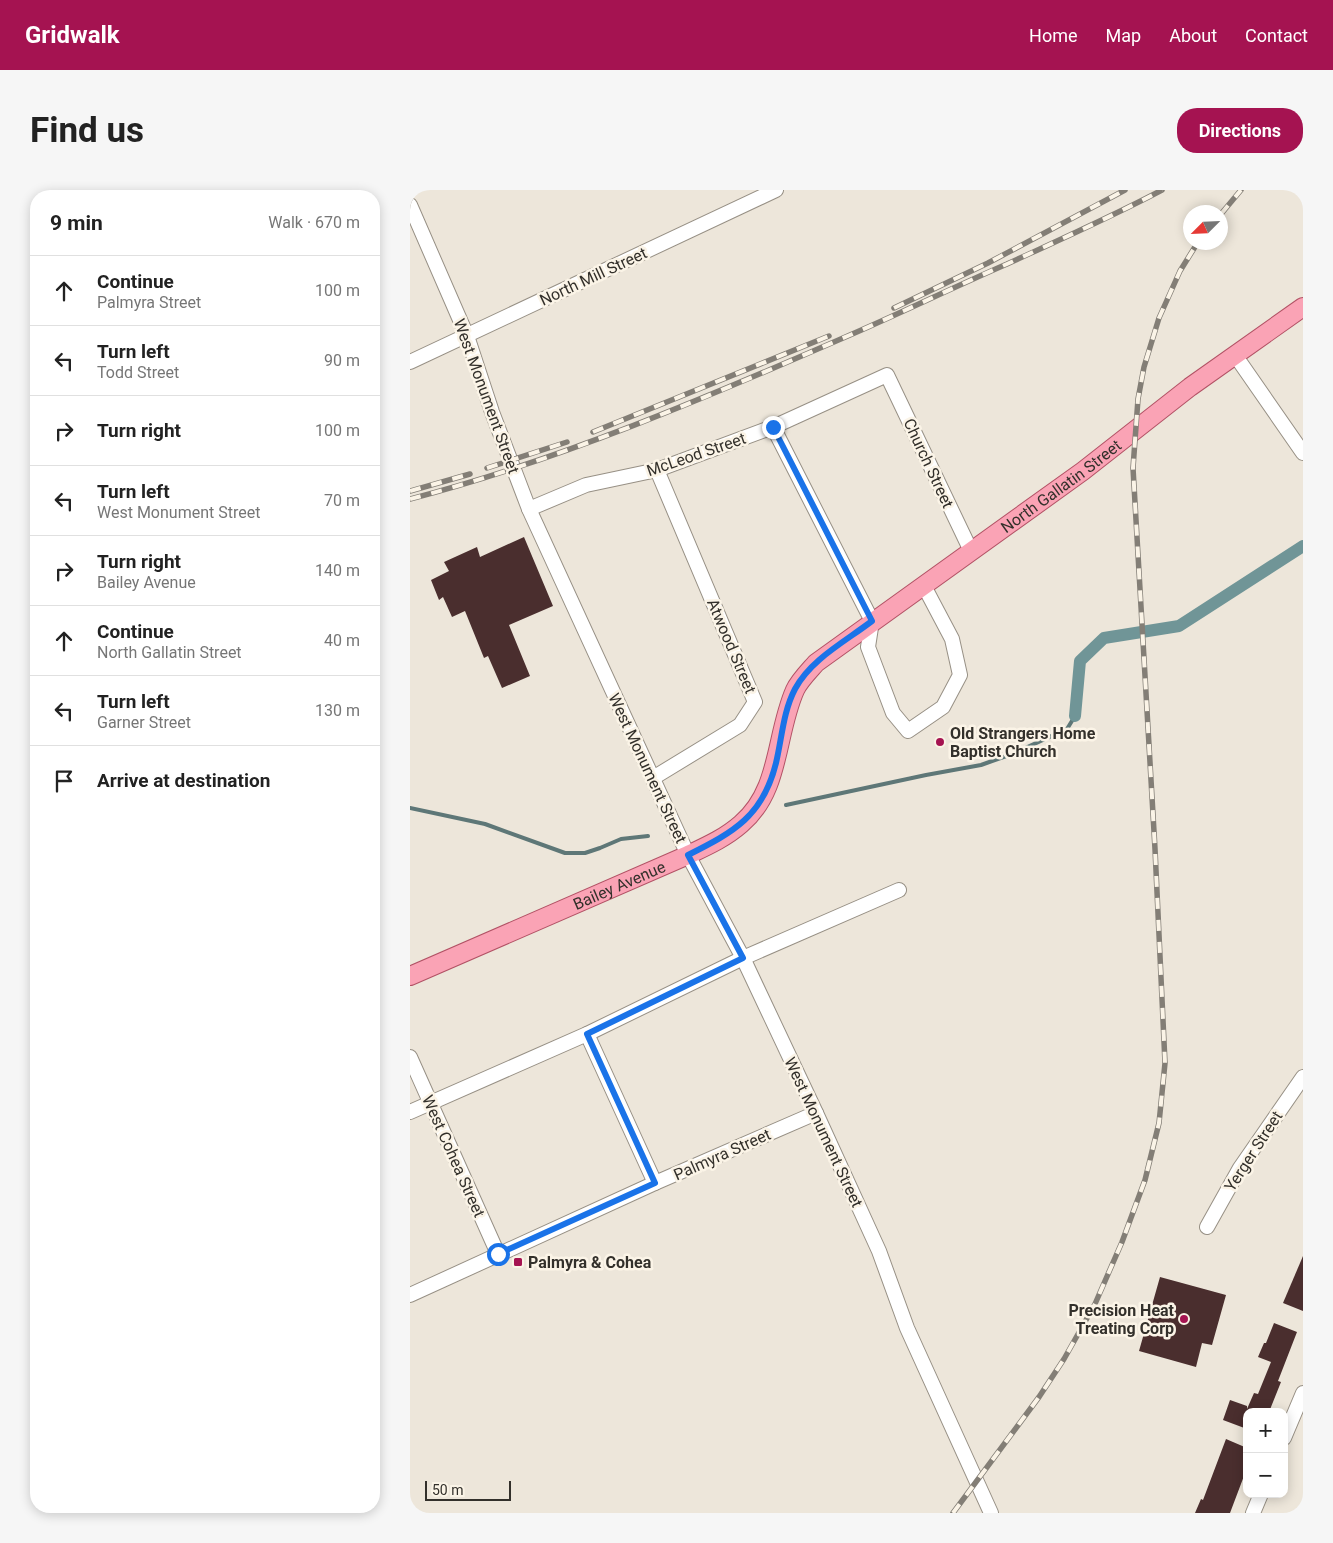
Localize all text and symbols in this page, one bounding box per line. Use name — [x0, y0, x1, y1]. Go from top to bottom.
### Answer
text: Gridwalk — [25, 21, 120, 49]
text: Home — [1029, 25, 1078, 46]
text: Map — [1106, 25, 1141, 46]
text: About — [1169, 25, 1217, 46]
text: Contact — [1245, 25, 1308, 46]
button: Directions — [1177, 108, 1303, 153]
text: Find us — [30, 110, 144, 151]
north arrow — [1183, 205, 1228, 250]
text: 9 min — [50, 211, 103, 235]
text: Walk · 670 m — [268, 213, 360, 232]
street label: North Mill Street — [537, 243, 650, 310]
text: Continue — [97, 270, 174, 293]
icon: ahead — [50, 277, 78, 305]
text: 100 m — [315, 281, 360, 300]
text: Palmyra Street — [97, 293, 201, 312]
street label: West Monument Street — [450, 316, 523, 476]
text: Turn left — [97, 340, 170, 363]
icon: left — [50, 347, 78, 375]
text: 90 m — [324, 351, 360, 370]
text: Todd Street — [97, 363, 179, 382]
street label: Church Street — [900, 415, 958, 511]
route end — [762, 416, 785, 439]
icon: right — [50, 417, 78, 445]
text: Turn right — [97, 419, 181, 442]
text: 100 m — [315, 421, 360, 440]
street label: McLeod Street — [644, 429, 748, 480]
street label: North Gallatin Street — [997, 436, 1125, 537]
text: Turn left — [97, 480, 170, 503]
icon: left — [50, 487, 78, 515]
text: 70 m — [324, 491, 360, 510]
text: West Monument Street — [97, 503, 260, 522]
text: Turn right — [97, 550, 181, 573]
icon: right — [50, 557, 78, 585]
text: 140 m — [315, 561, 360, 580]
text: Bailey Avenue — [97, 573, 196, 592]
street label: Atwood Street — [703, 596, 760, 696]
text: Continue — [97, 620, 174, 643]
icon: ahead — [50, 627, 78, 655]
text: 40 m — [324, 631, 360, 650]
text: North Gallatin Street — [97, 643, 242, 662]
text: Turn left — [97, 690, 170, 713]
street label: West Monument Street — [604, 690, 691, 846]
icon: left — [50, 697, 78, 725]
text: 130 m — [315, 701, 360, 720]
text: Garner Street — [97, 713, 191, 732]
place label: Old Strangers Home Baptist Church — [950, 724, 1096, 761]
marker: Old Strangers Home Baptist Church — [934, 736, 946, 748]
icon: arrive — [50, 767, 78, 795]
text: Arrive at destination — [97, 769, 270, 792]
street label: Bailey Avenue — [570, 857, 668, 914]
street label: West Monument Street — [780, 1054, 867, 1210]
street label: West Cohea Street — [418, 1092, 489, 1220]
street label: Yerger Street — [1220, 1108, 1286, 1195]
street label: Palmyra Street — [671, 1125, 774, 1184]
route start — [487, 1243, 510, 1266]
place label: Palmyra & Cohea — [528, 1253, 652, 1272]
marker: Palmyra & Cohea — [512, 1256, 524, 1268]
place label: Precision Heat Treating Corp — [1068, 1301, 1175, 1338]
marker: Precision Heat Treating Corp — [1178, 1313, 1190, 1325]
map controls — [1243, 1408, 1288, 1498]
button: + — [1243, 1408, 1288, 1453]
button: − — [1243, 1453, 1288, 1498]
scale bar — [425, 1478, 511, 1501]
text: 50 m — [432, 1482, 464, 1498]

